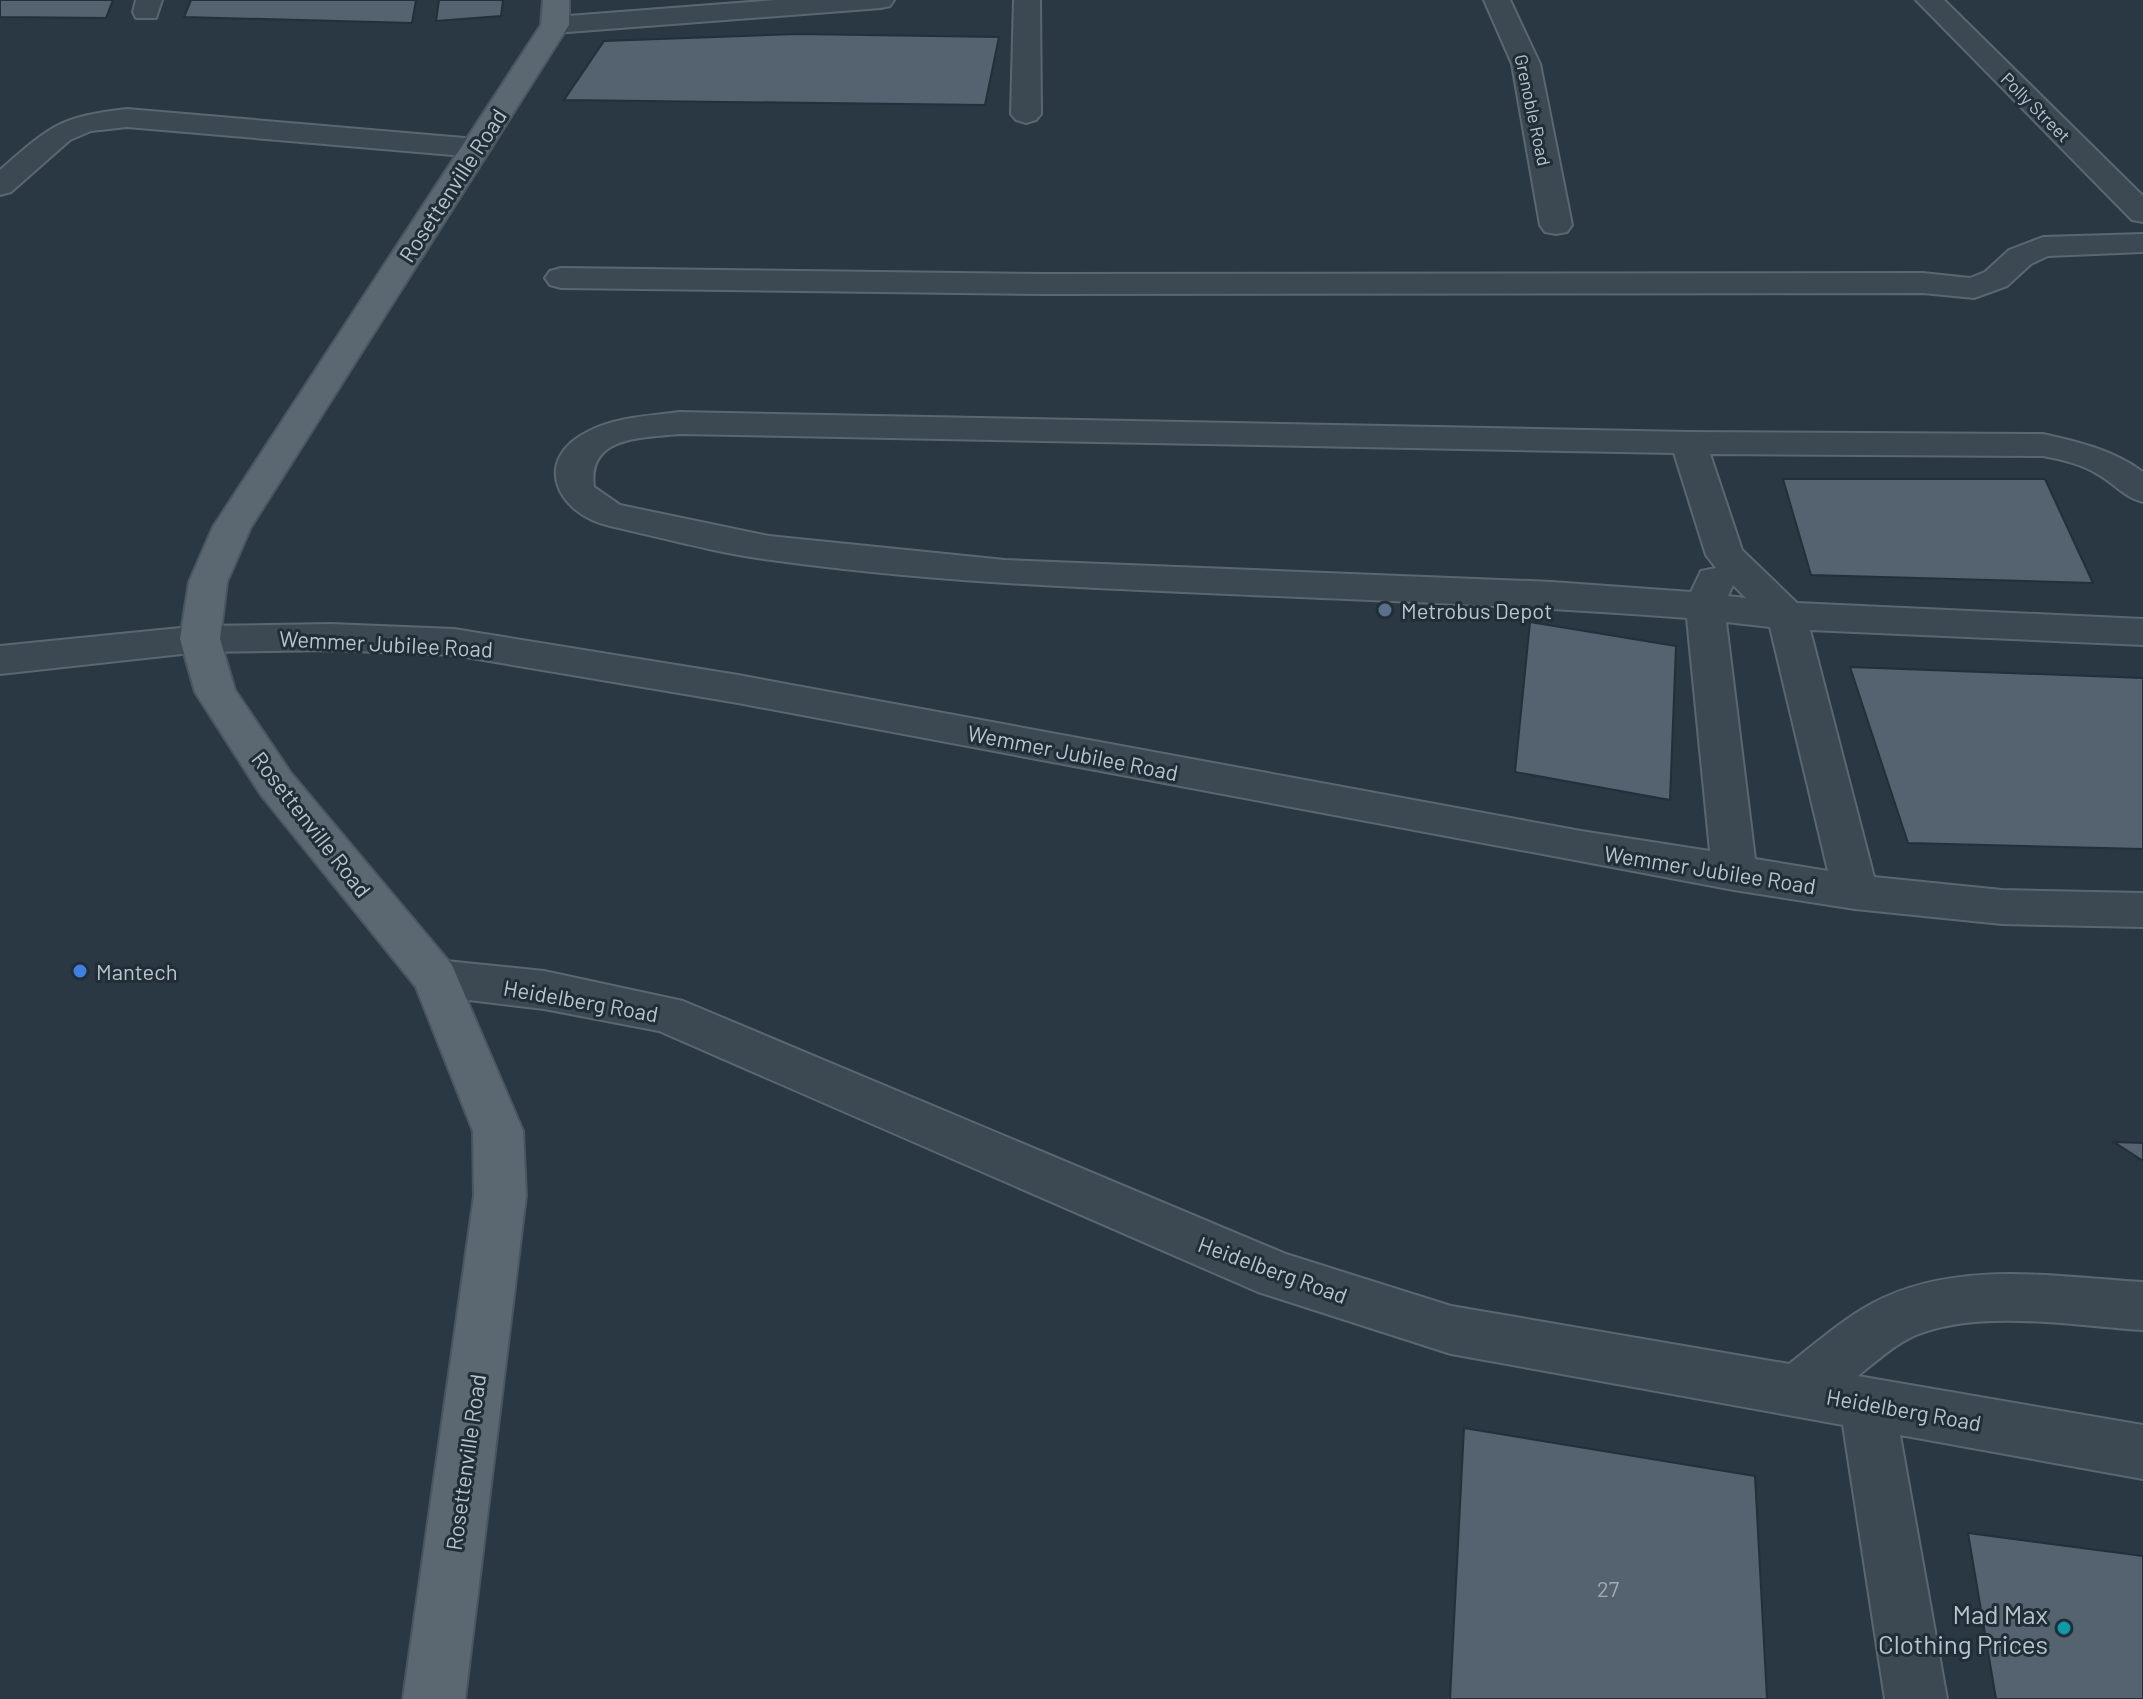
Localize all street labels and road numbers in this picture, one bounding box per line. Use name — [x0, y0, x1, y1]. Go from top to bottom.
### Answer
street label: Grenoble Road — [1510, 52, 1556, 168]
street label: Polly Street — [1997, 68, 2075, 146]
street label: Rosettenville Road — [393, 103, 511, 267]
street label: Wemmer Jubilee Road — [278, 624, 494, 662]
street label: Wemmer Jubilee Road — [965, 719, 1181, 785]
street label: Rosettenville Road — [247, 746, 377, 902]
street label: Wemmer Jubilee Road — [1602, 839, 1818, 899]
street label: Heidelberg Road — [502, 974, 660, 1026]
street label: Heidelberg Road — [1195, 1230, 1351, 1308]
street label: Rosettenville Road — [440, 1372, 490, 1552]
street label: Heidelberg Road — [1825, 1383, 1983, 1435]

